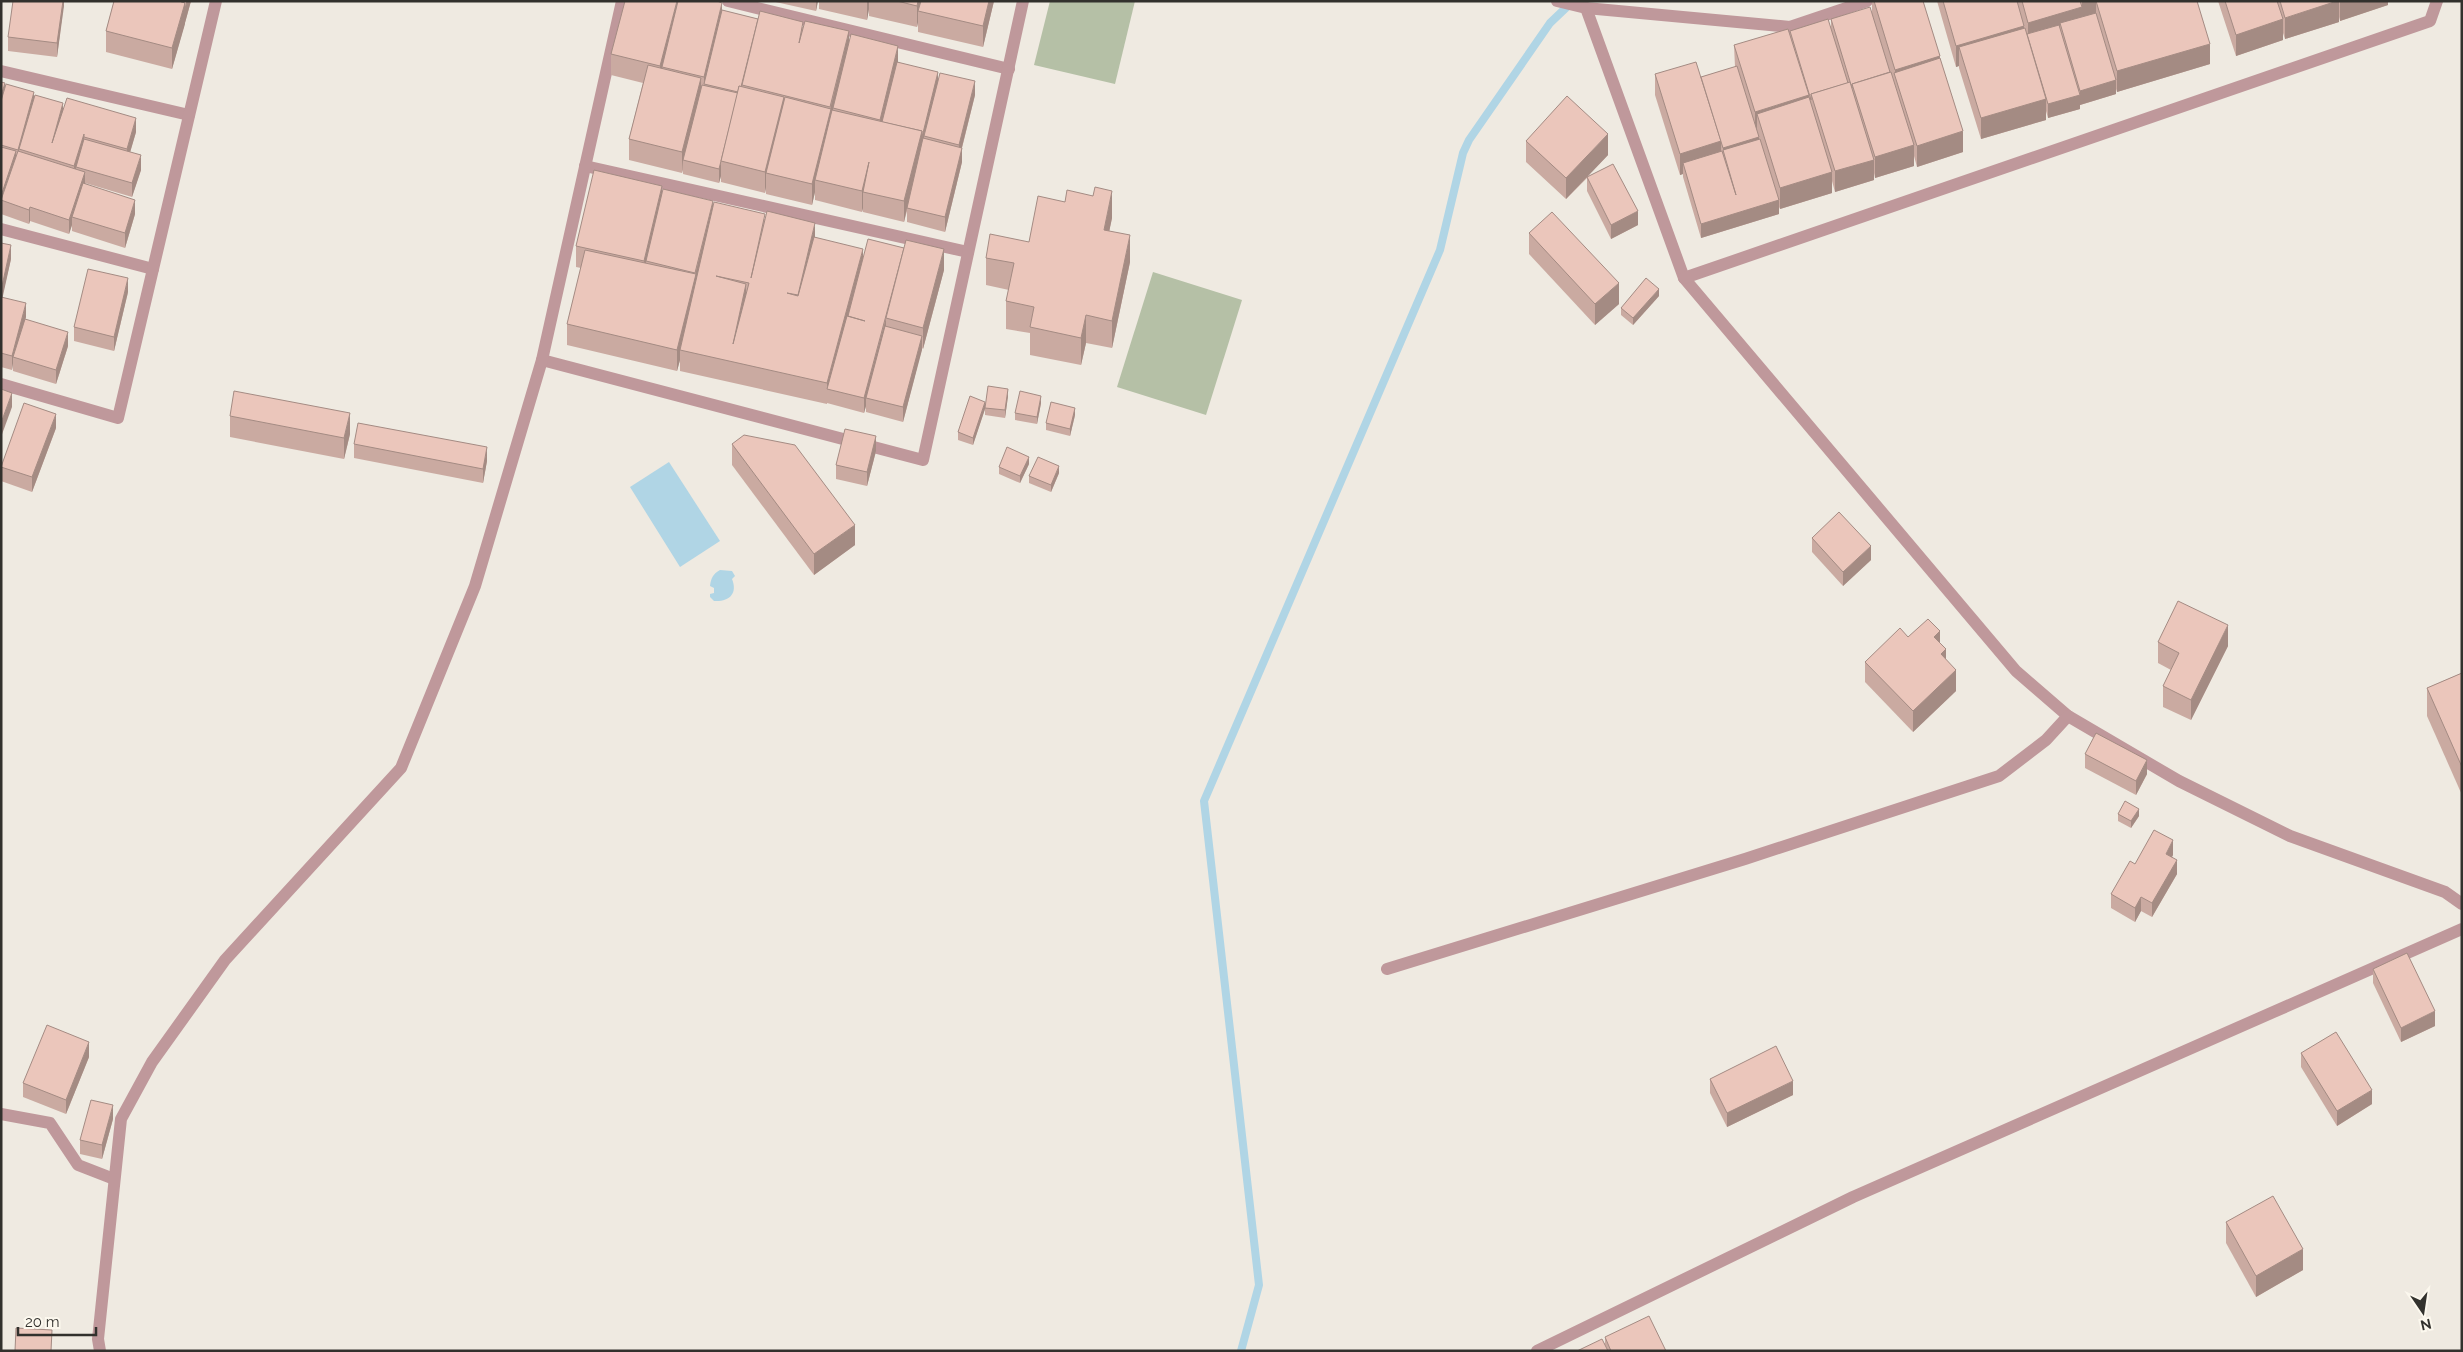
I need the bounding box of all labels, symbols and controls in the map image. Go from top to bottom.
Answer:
north arrow [2398,1287,2448,1337]
scale bar [18,1304,95,1336]
text: 20 m [25,1313,60,1331]
text: N [2419,1316,2433,1334]

